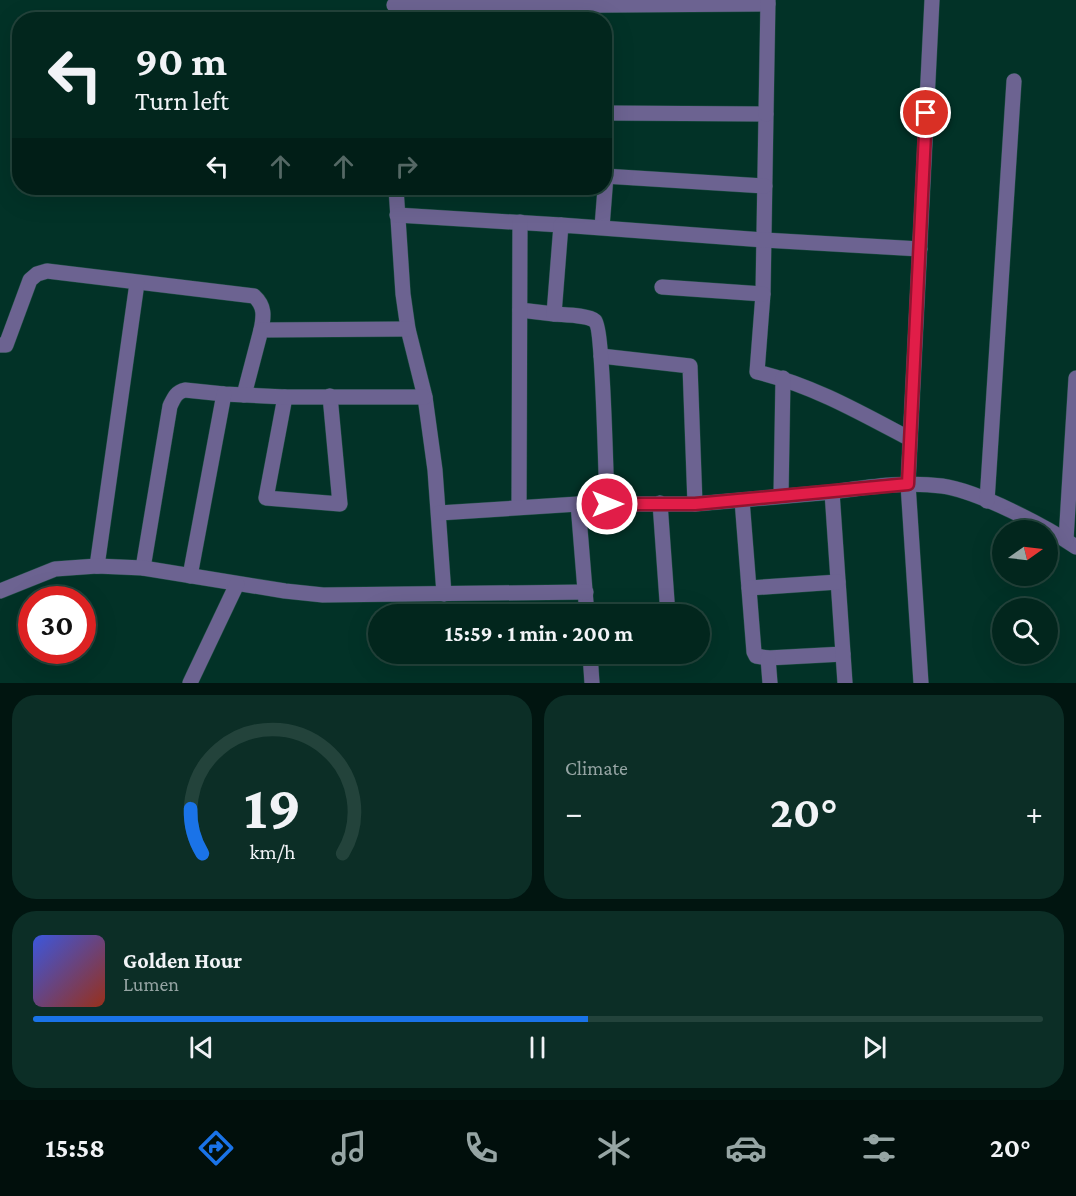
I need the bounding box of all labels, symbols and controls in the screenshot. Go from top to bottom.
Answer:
icon: left [36,36,114,114]
text: 90 m [135,37,227,84]
text: Turn left [135,86,229,116]
pin [900,87,951,138]
icon: arrive [909,96,942,129]
icon: left [201,150,234,183]
icon: ahead [264,150,297,183]
icon: ahead [327,150,360,183]
icon: right [390,150,423,183]
position arrow [575,472,639,536]
north arrow [992,520,1058,586]
map controls [992,520,1058,664]
speed limit sign: 30 [18,586,96,664]
button: search [992,598,1058,664]
text: 15:59 · 1 min · 200 m [445,621,633,646]
text: Climate [565,757,628,779]
text: 19 [243,772,301,841]
text: 20° [770,787,838,837]
text: − [565,794,582,831]
text: + [1026,794,1043,831]
text: km/h [249,840,296,864]
text: Golden Hour [123,948,242,973]
text: Lumen [123,973,179,995]
icon: previous [185,1031,218,1064]
icon: pause [521,1031,554,1064]
icon: next [858,1031,891,1064]
icon: directions [195,1127,237,1169]
icon: music [328,1127,370,1169]
icon: phone [460,1127,502,1169]
icon: climate [593,1127,635,1169]
icon: car [725,1127,767,1169]
icon: filters [858,1127,900,1169]
text: 15:58 [45,1133,105,1163]
text: 20° [990,1133,1031,1163]

